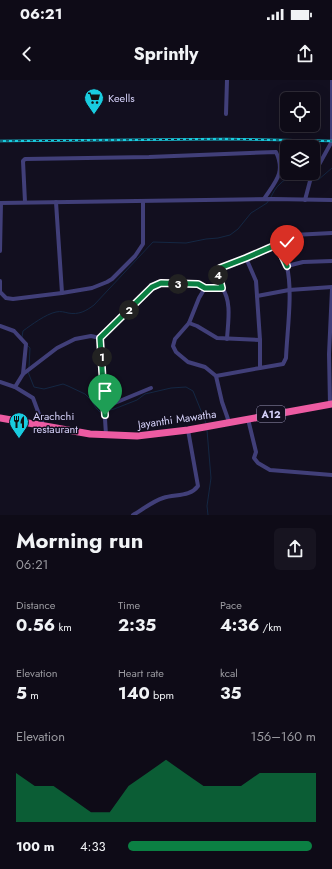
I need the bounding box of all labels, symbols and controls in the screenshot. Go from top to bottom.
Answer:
text: 06:21 [20,3,62,25]
text: Sprintly [133,41,199,67]
icon: back [16,43,38,65]
icon: share [294,43,316,65]
supermarket icon: Keells [83,87,105,115]
place label: Keells [108,90,135,106]
map controls [280,92,320,180]
button: locate [280,92,320,132]
button: layers [280,140,320,180]
pin [270,225,304,266]
icon: check [276,231,298,253]
pin: 4 [208,265,228,285]
text: 4 [214,267,222,283]
pin: 3 [168,274,188,294]
text: 3 [175,276,181,292]
pin: 2 [119,300,139,320]
text: 2 [125,302,133,318]
pin: 1 [92,347,112,367]
text: 1 [99,349,105,365]
pin [88,374,122,415]
icon: arrive [94,380,116,402]
street label: Jayanthi Mawatha [135,406,217,433]
road number: A12 [257,406,285,422]
place label: Arachchi restaurant [33,408,78,437]
restaurant icon: Arachchi restaurant [8,411,30,439]
text: Morning run [16,524,143,556]
button: share [274,528,316,570]
text: 06:21 [16,555,48,574]
text: Distance [16,597,55,613]
text: Time [118,597,140,613]
text: Pace [220,597,242,613]
text: 0.56 [16,613,55,637]
text: 2:35 [118,613,156,637]
text: 4:36 [220,613,259,637]
text: km [55,619,72,635]
text: /km [259,619,282,635]
text: Elevation [16,665,58,681]
text: Heart rate [118,665,164,681]
text: kcal [220,665,238,681]
text: 5 [16,681,27,705]
text: 140 [118,681,150,705]
text: 35 [220,681,242,705]
text: m [27,687,39,703]
text: bpm [150,687,174,703]
text: Elevation [16,727,65,746]
text: 156–160 m [251,727,316,746]
text: 100 m [16,837,54,856]
text: 4:33 [80,837,106,856]

